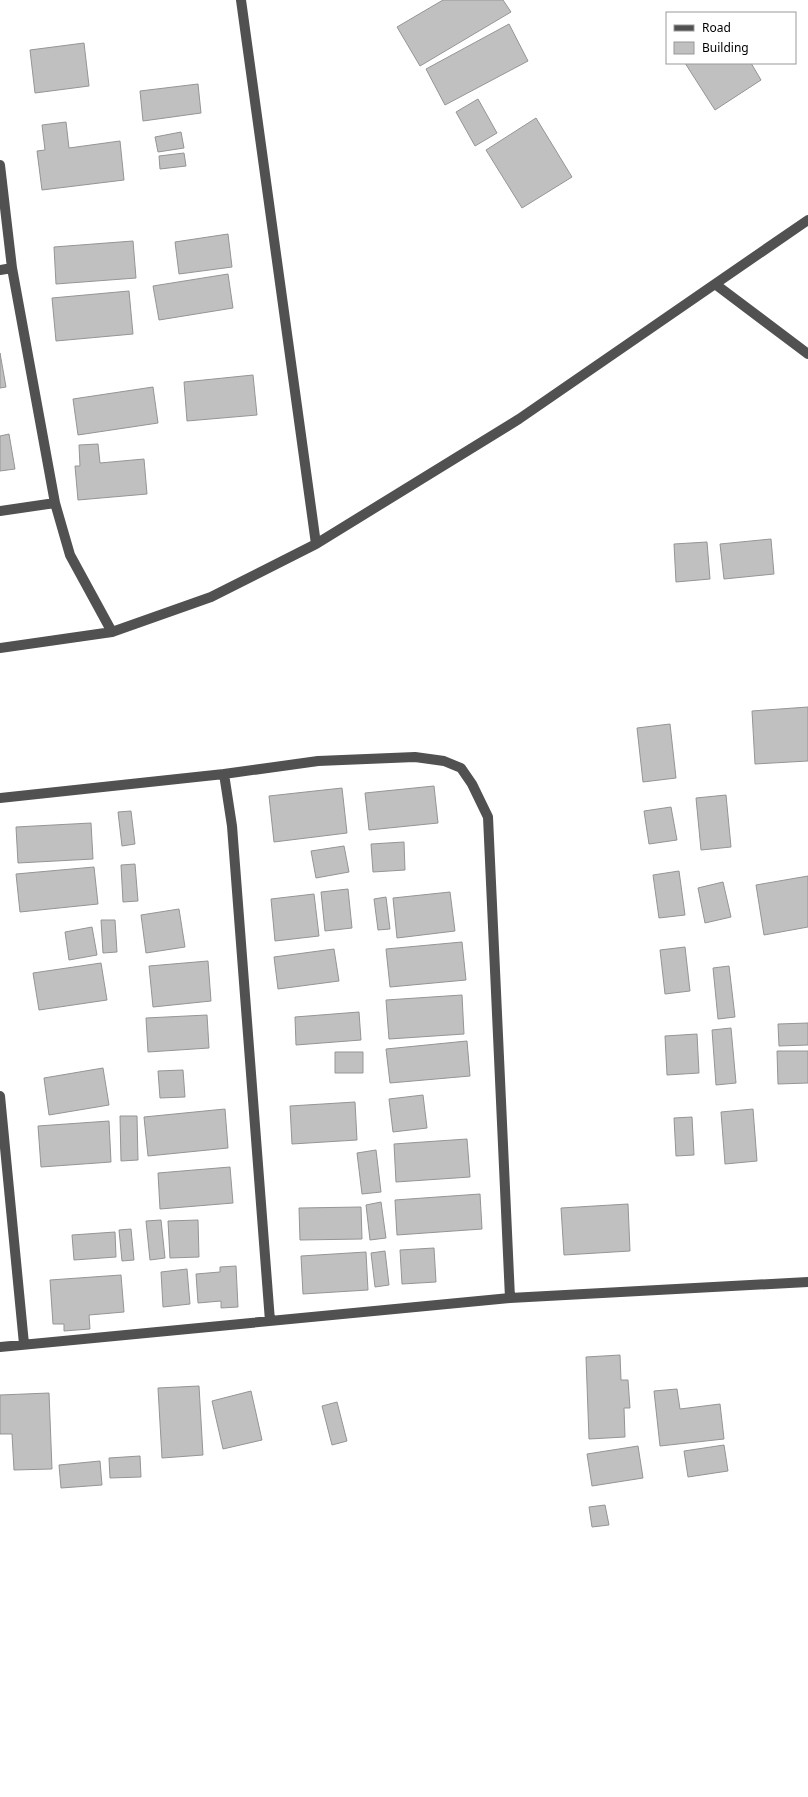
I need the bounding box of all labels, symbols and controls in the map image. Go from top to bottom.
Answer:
legend [666,12,796,64]
text: Road [702,19,731,36]
text: Building [702,39,749,56]

